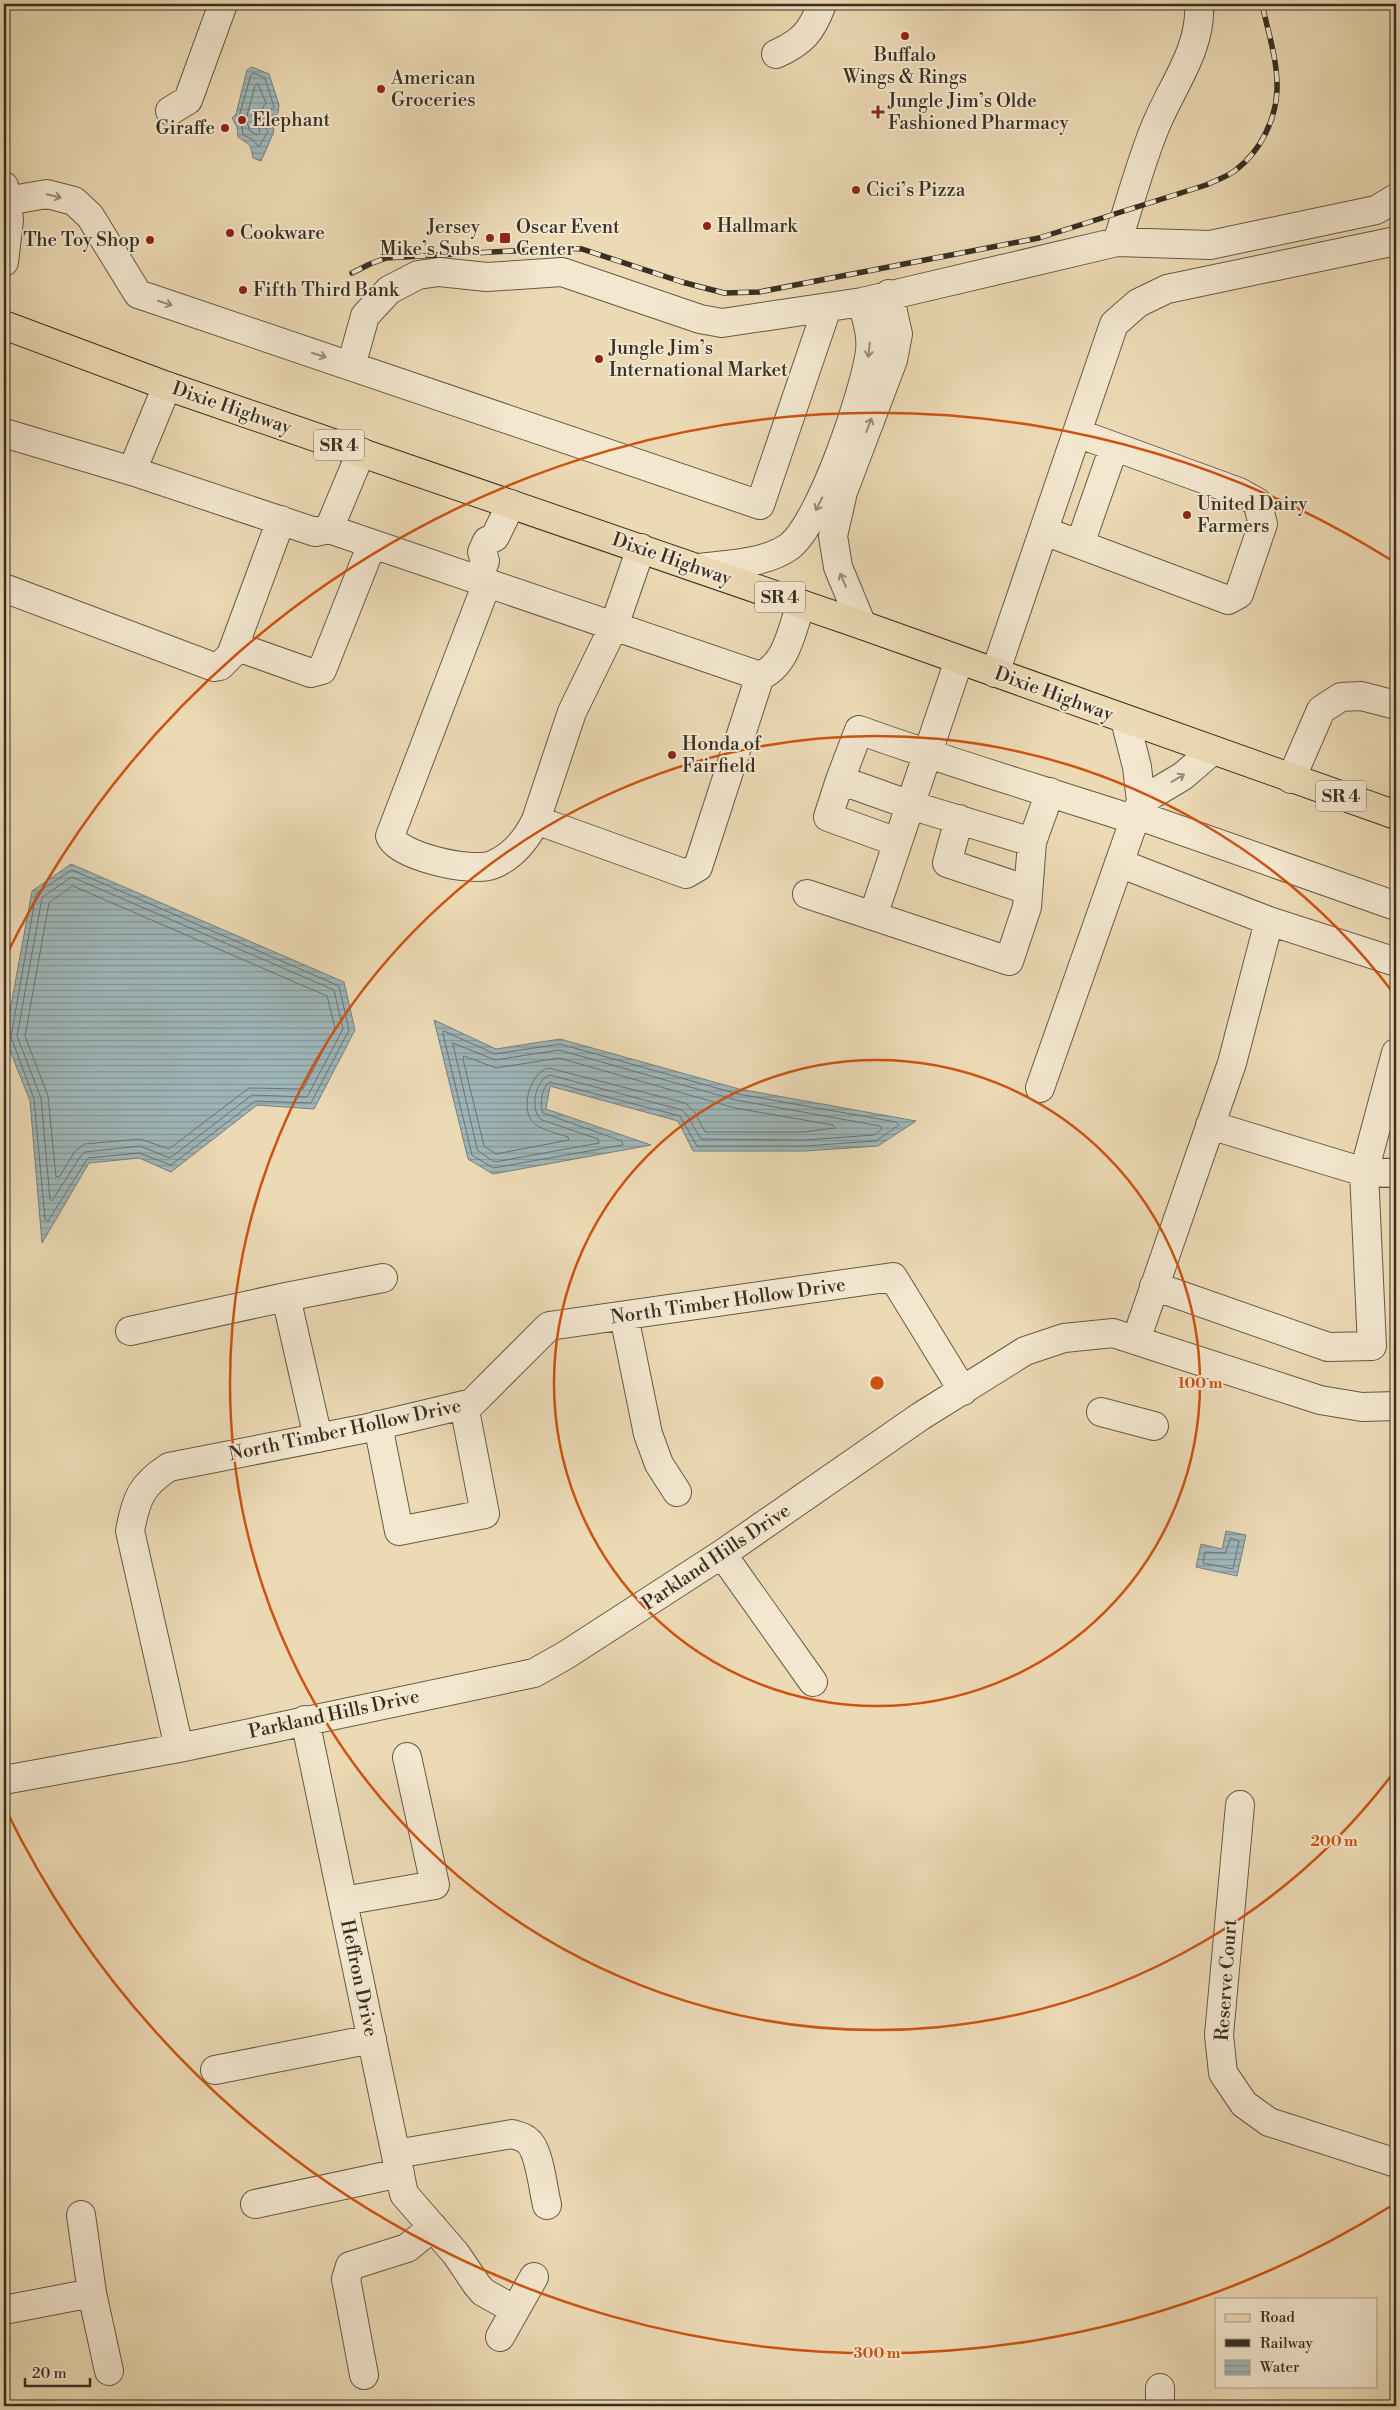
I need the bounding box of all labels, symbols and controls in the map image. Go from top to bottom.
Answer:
marker: Buffalo Wings & Rings [899,30,911,42]
place label: Buffalo Wings & Rings [842,43,967,89]
place label: American Groceries [390,66,476,112]
marker: American Groceries [375,83,387,95]
place label: Jungle Jim’s Olde Fashioned Pharmacy [887,89,1069,135]
marker: Jungle Jim’s Olde Fashioned Pharmacy [872,106,884,118]
place label: Elephant [252,108,331,132]
marker: Elephant [236,114,248,126]
place label: Giraffe [155,116,215,140]
marker: Giraffe [219,122,231,134]
place label: Cici’s Pizza [866,178,966,202]
marker: Cici’s Pizza [850,184,862,196]
one-way arrow [46,192,62,201]
place label: Hallmark [717,214,798,238]
place label: Jersey Mike’s Subs [380,215,481,261]
place label: Oscar Event Center [516,215,620,261]
marker: Hallmark [701,220,713,232]
place label: Cookware [240,221,325,245]
marker: Cookware [224,227,236,239]
place label: The Toy Shop [23,228,140,252]
marker: Oscar Event Center [498,231,512,245]
marker: Jersey Mike’s Subs [484,232,496,244]
marker: The Toy Shop [144,234,156,246]
place label: Fifth Third Bank [253,278,400,302]
marker: Fifth Third Bank [237,284,249,296]
one-way arrow [156,299,172,309]
place label: Jungle Jim’s International Market [608,336,788,382]
one-way arrow [864,341,874,357]
one-way arrow [310,351,326,360]
marker: Jungle Jim’s International Market [593,353,605,365]
street label: Dixie Highway [169,376,296,440]
one-way arrow [865,418,874,433]
road number: SR 4 [314,430,364,460]
place label: United Dairy Farmers [1197,492,1308,538]
one-way arrow [814,496,824,511]
marker: United Dairy Farmers [1181,509,1193,521]
street label: Dixie Highway [609,527,736,591]
one-way arrow [838,573,848,588]
road number: SR 4 [755,582,805,612]
street label: Dixie Highway [991,661,1118,727]
place label: Honda of Fairfield [682,732,762,778]
marker: Honda of Fairfield [666,749,678,761]
one-way arrow [1171,773,1185,783]
road number: SR 4 [1316,780,1366,811]
street label: North Timber Hollow Drive [609,1273,847,1329]
centre of rings [868,1374,886,1392]
text: 100 m [1178,1374,1223,1393]
street label: North Timber Hollow Drive [227,1394,463,1466]
street label: Parkland Hills Drive [637,1498,795,1616]
street label: Parkland Hills Drive [246,1684,422,1744]
text: 200 m [1310,1832,1358,1851]
street label: Heffron Drive [335,1917,383,2039]
street label: Reserve Court [1210,1918,1242,2042]
legend [1215,2298,1378,2388]
text: Road [1260,2308,1295,2327]
text: Railway [1260,2334,1314,2353]
text: 300 m [854,2344,901,2363]
scale bar [25,2355,90,2387]
text: Water [1259,2358,1300,2377]
text: 20 m [32,2364,67,2383]

